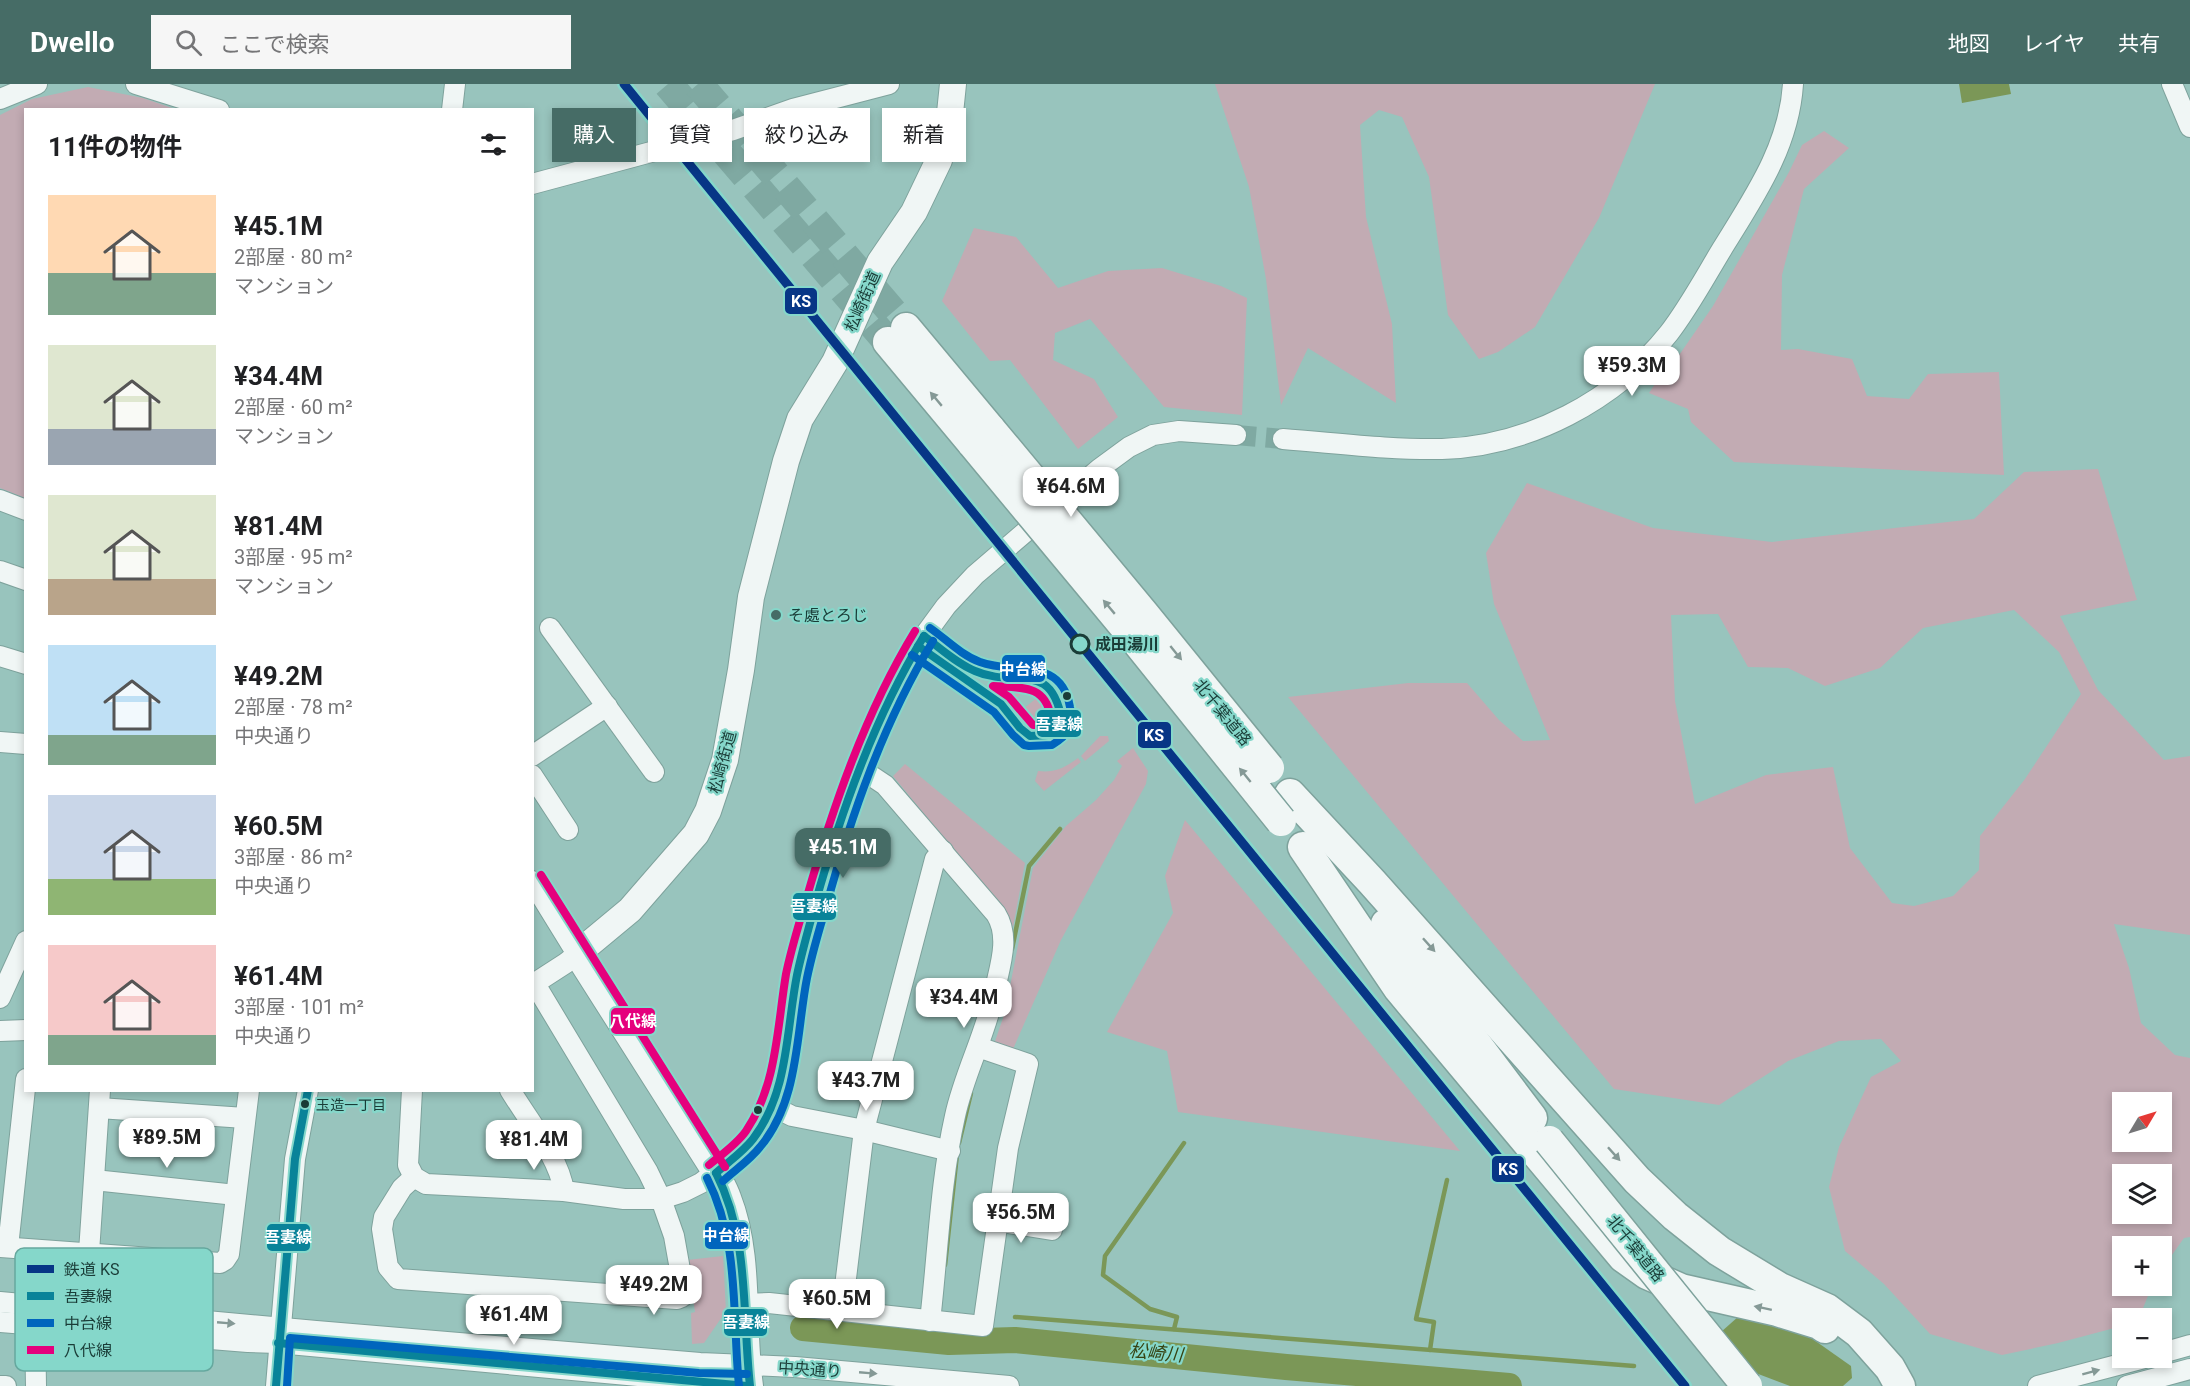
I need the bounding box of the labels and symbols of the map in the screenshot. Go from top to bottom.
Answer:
street label: 松崎街道 [841,268,884,334]
line badge: KS [784,287,818,315]
text: KS [791,292,811,311]
pin: ¥59.3M [1583,346,1681,397]
one-way arrow [930,392,943,407]
pin: ¥64.6M [1022,467,1120,518]
one-way arrow [1102,599,1115,615]
place label: そ處とろじ [788,606,868,625]
marker: そ處とろじ [769,608,783,622]
marker: 成田湯川 [1070,634,1090,654]
place label: 成田湯川 [1095,635,1159,654]
one-way arrow [1169,645,1182,661]
line badge: 中台線 [1001,654,1046,683]
text: 中台線 [999,660,1047,679]
street label: 北千葉道路 [1190,675,1255,749]
unlabelled marker [1061,690,1073,702]
line badge: 吾妻線 [1036,709,1082,738]
text: 吾妻線 [1035,715,1083,734]
line badge: KS [1137,721,1172,749]
text: KS [1144,726,1164,745]
street label: 松崎街道 [705,729,740,796]
one-way arrow [1238,767,1251,783]
pin: ¥45.1M [794,828,892,879]
line badge: 吾妻線 [792,892,837,921]
text: 吾妻線 [790,897,838,916]
one-way arrow [1422,937,1435,952]
pin: ¥34.4M [915,978,1013,1029]
line badge: 八代線 [610,1007,656,1035]
text: 八代線 [609,1012,657,1031]
pin: ¥43.7M [817,1061,915,1112]
north arrow [2112,1092,2172,1152]
place label: 玉造一丁目 [316,1097,386,1113]
marker: 玉造一丁目 [299,1098,311,1110]
unlabelled marker [752,1104,764,1116]
pin: ¥89.5M [118,1118,216,1169]
pin: ¥81.4M [485,1120,583,1171]
one-way arrow [1607,1147,1621,1162]
line badge: KS [1491,1155,1525,1183]
text: KS [1498,1160,1518,1179]
pin: ¥56.5M [972,1193,1070,1244]
street label: 北千葉道路 [1603,1211,1668,1285]
line badge: 中台線 [704,1221,749,1250]
line badge: 吾妻線 [266,1223,311,1252]
text: 中台線 [702,1226,750,1245]
text: 吾妻線 [264,1228,312,1247]
legend [15,1248,213,1371]
text: 鉄道 KS [64,1260,120,1279]
pin: ¥49.2M [605,1265,703,1316]
pin: ¥60.5M [788,1279,886,1330]
text: 吾妻線 [64,1287,112,1306]
pin: ¥61.4M [465,1295,563,1346]
one-way arrow [1754,1302,1772,1312]
line badge: 吾妻線 [723,1308,768,1337]
text: 吾妻線 [722,1313,770,1332]
text: 中台線 [64,1314,112,1333]
one-way arrow [216,1318,235,1328]
water label: 松崎川 [1128,1340,1186,1365]
text: 八代線 [64,1341,112,1360]
street label: 中央通り [777,1358,843,1381]
one-way arrow [2082,1366,2100,1376]
one-way arrow [859,1368,878,1378]

